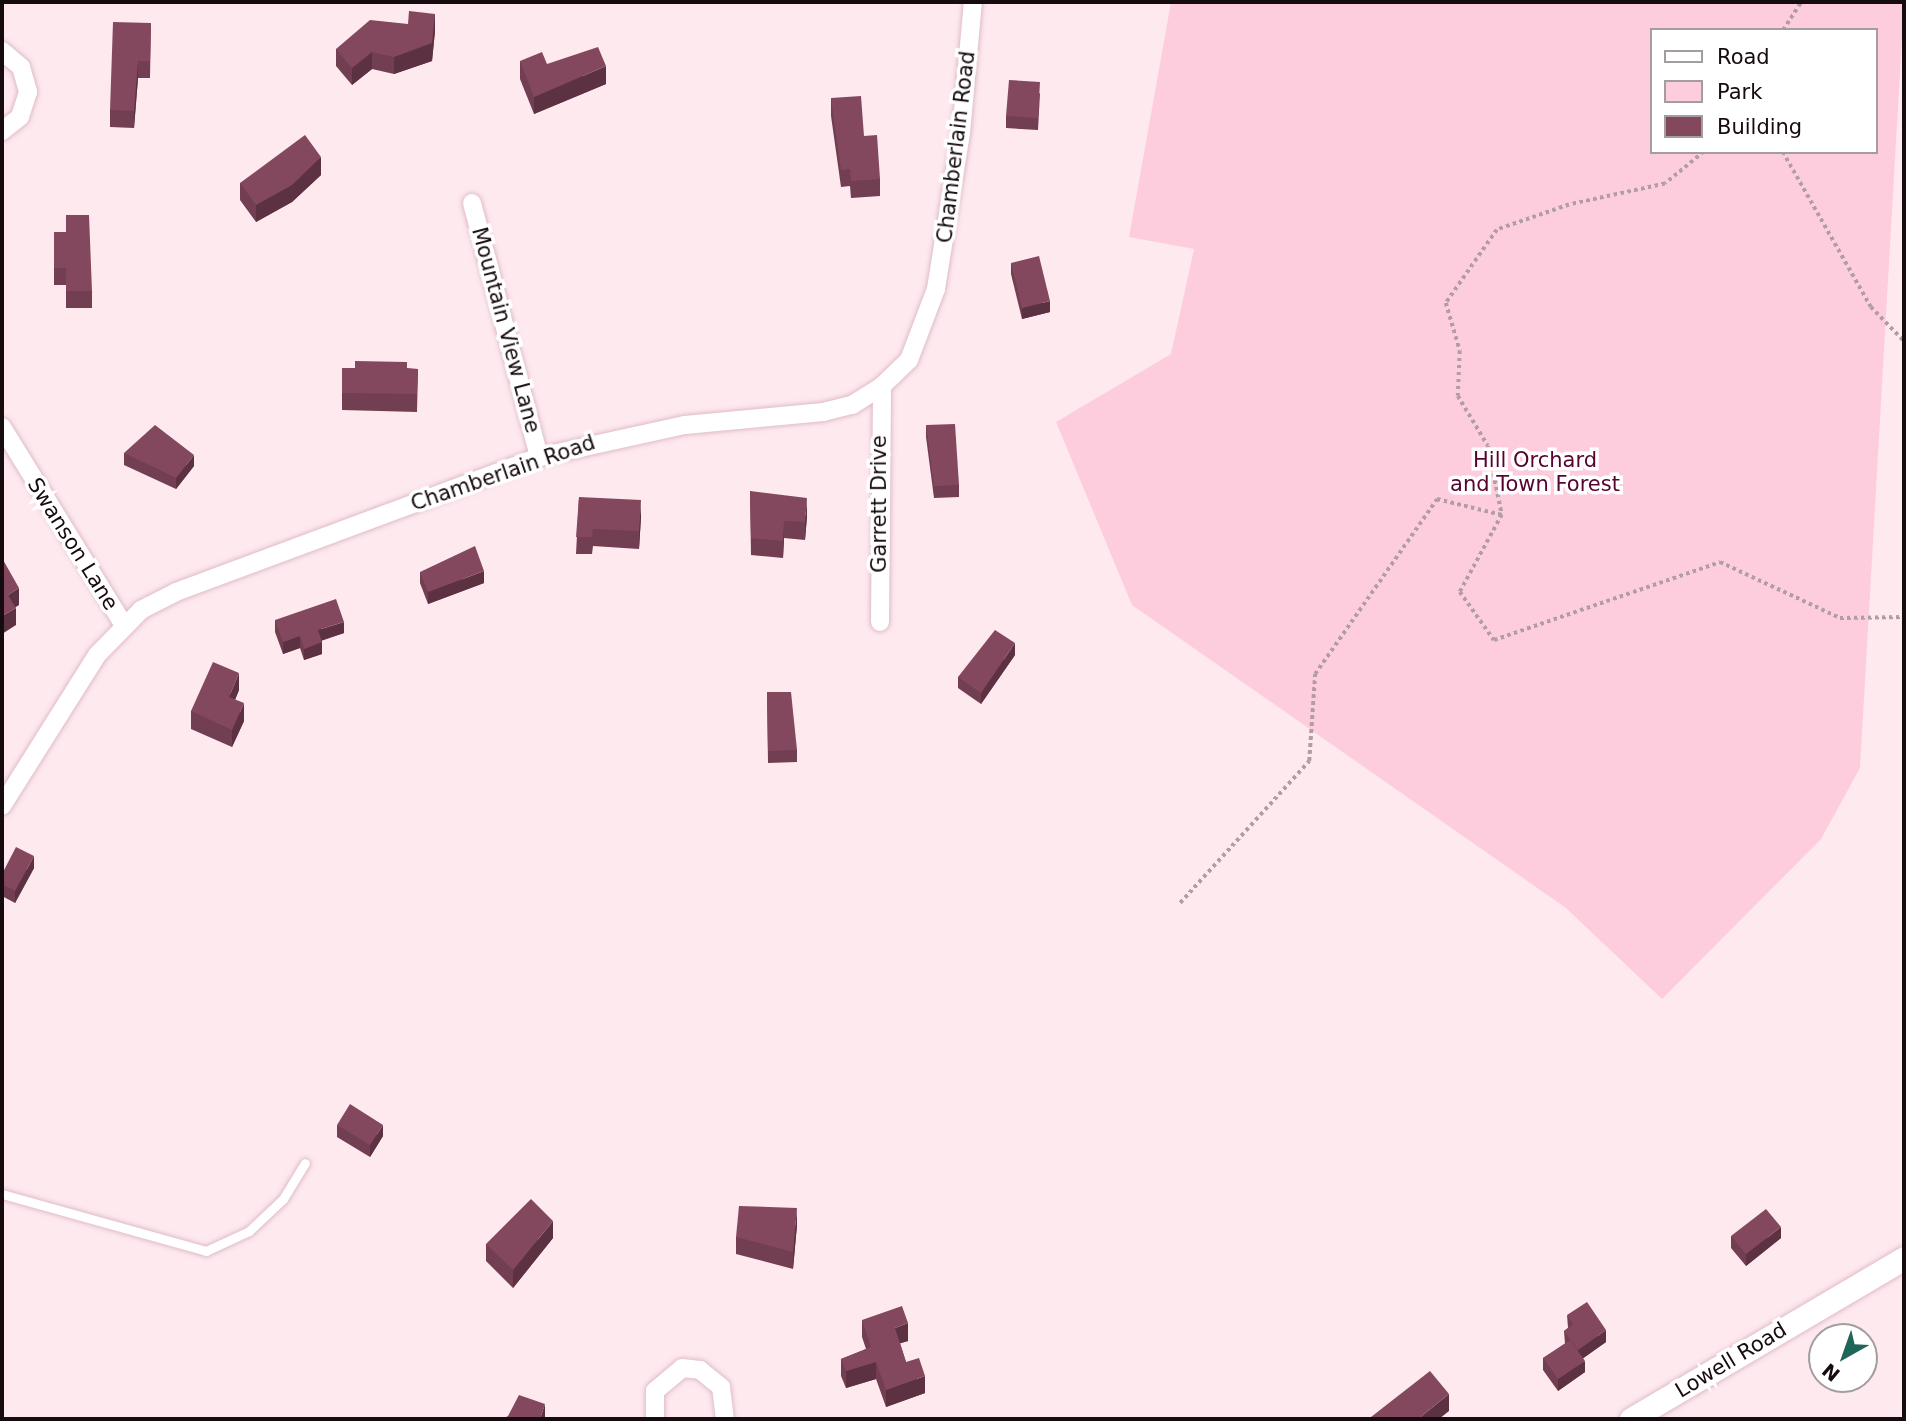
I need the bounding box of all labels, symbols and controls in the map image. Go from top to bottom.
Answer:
legend [1650,28,1878,154]
text: Road [1717,45,1770,69]
street label: Chamberlain Road [932,49,980,245]
text: Park [1717,80,1762,104]
text: Building [1717,115,1802,139]
street label: Mountain View Lane [466,224,546,436]
street label: Chamberlain Road [407,430,599,516]
street label: Garrett Drive [866,435,892,573]
park label: Hill Orchard and Town Forest [1450,447,1620,497]
street label: Swanson Lane [22,473,124,615]
street label: Lowell Road [1671,1317,1791,1403]
north arrow [1808,1323,1878,1393]
text: N [1818,1359,1844,1386]

